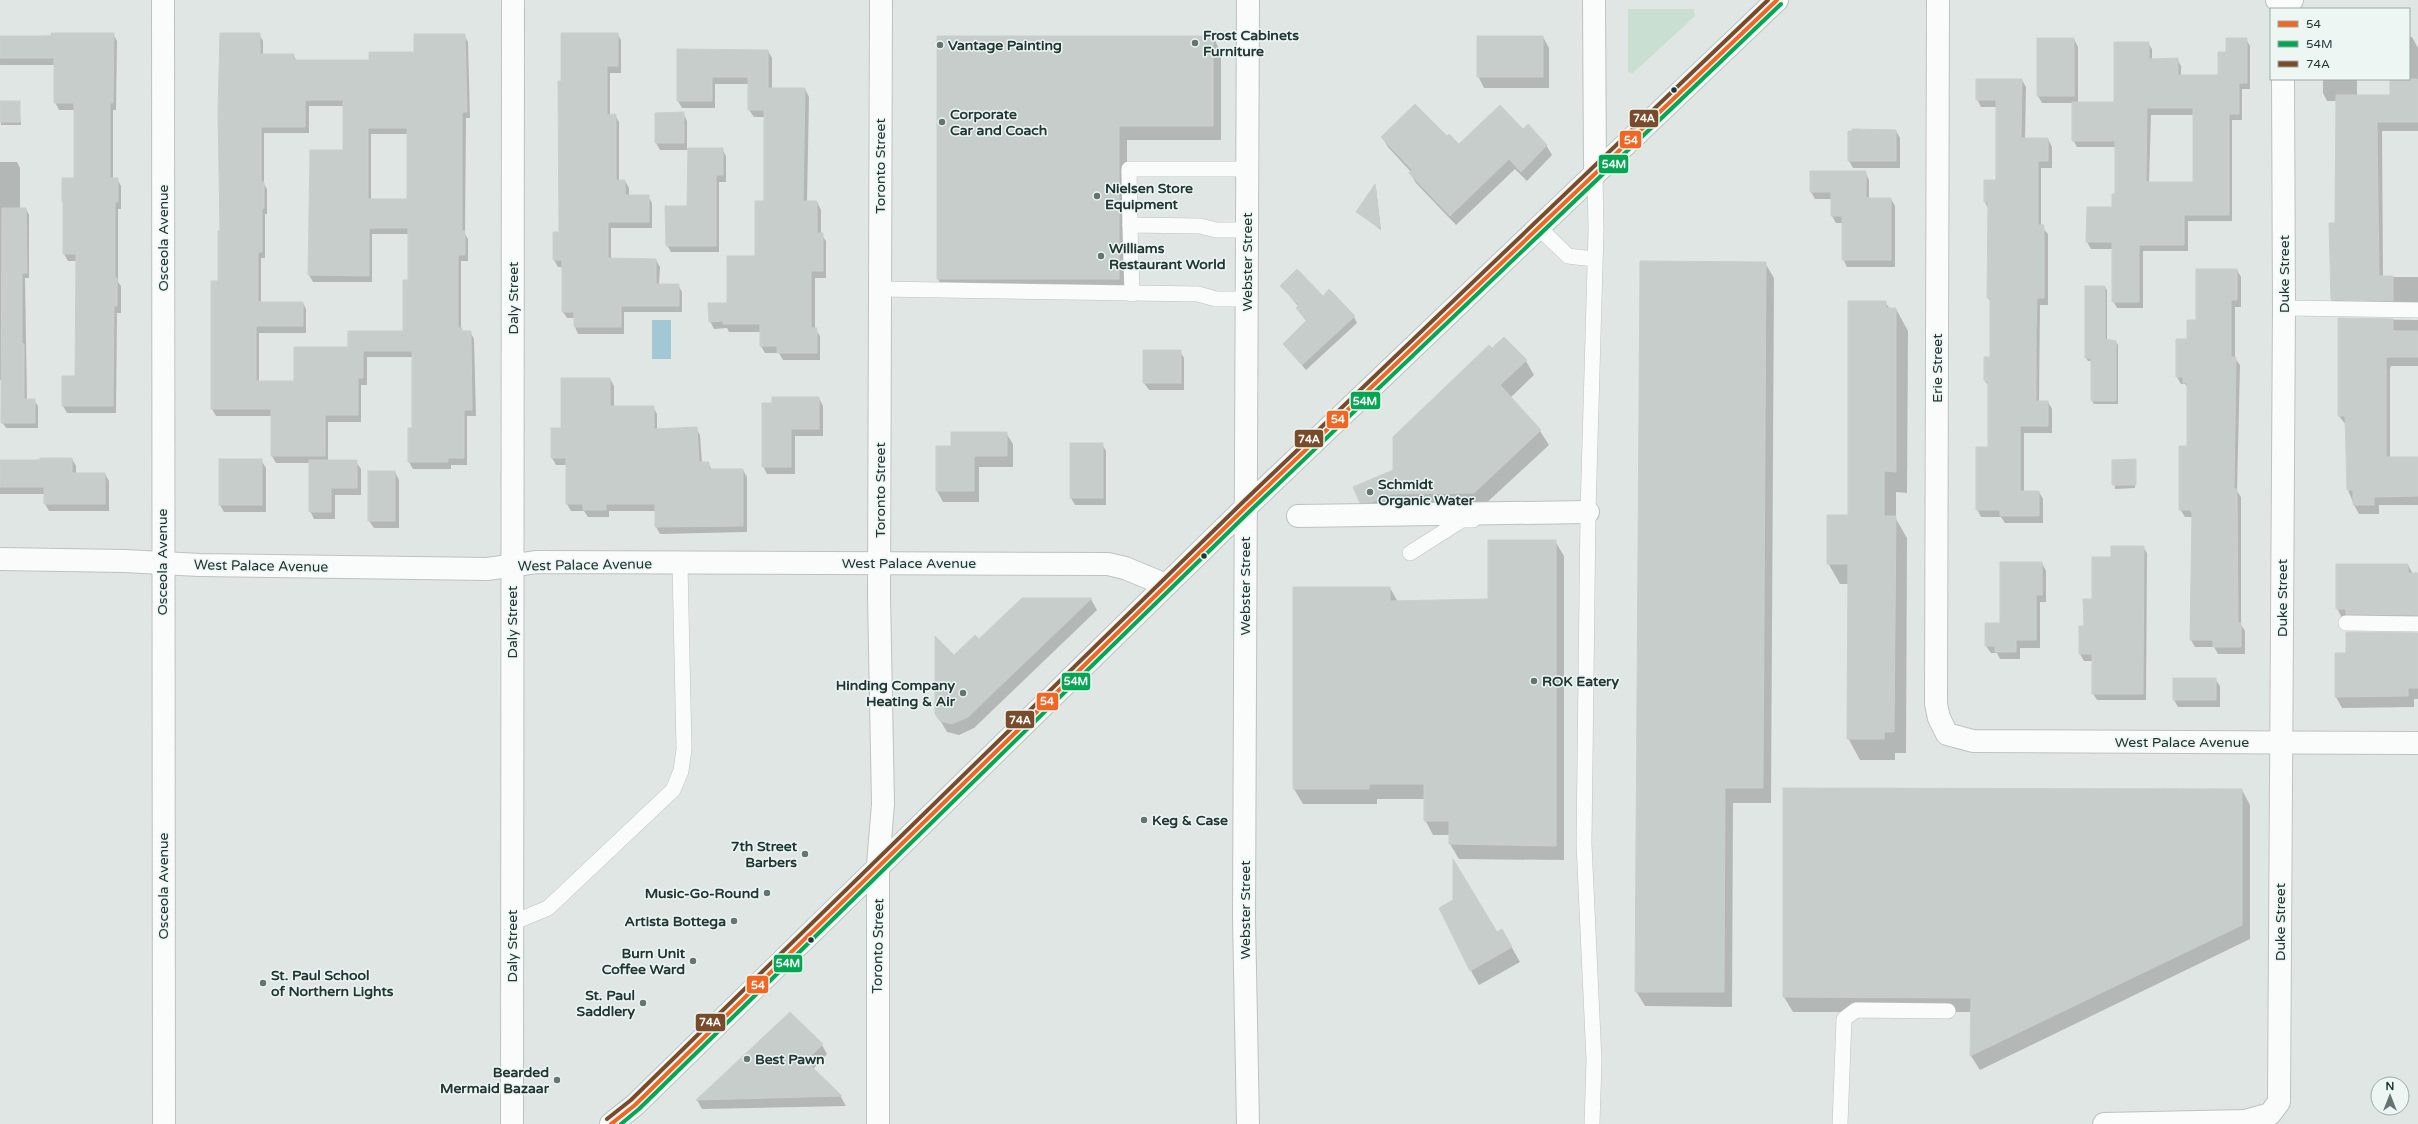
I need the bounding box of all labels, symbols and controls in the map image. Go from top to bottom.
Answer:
legend [2270,8,2410,80]
text: 54 [2306,17,2322,31]
place label: Frost Cabinets Furniture [1203,27,1299,60]
place label: Vantage Painting [948,37,1062,54]
text: 54M [2306,37,2333,51]
marker: Frost Cabinets Furniture [1190,38,1200,48]
marker: Vantage Painting [935,40,945,50]
text: 74A [2306,57,2330,71]
unlabelled marker [1669,85,1679,95]
place label: Corporate Car and Coach [950,106,1047,139]
line badge: 74A [1629,109,1659,128]
text: 74A [1633,112,1655,125]
marker: Corporate Car and Coach [937,117,947,127]
street label: Toronto Street [872,118,889,214]
line badge: 54 [1619,130,1642,149]
text: 54 [1624,134,1638,147]
line badge: 54M [1598,154,1629,174]
text: 54M [1602,158,1626,171]
place label: Nielsen Store Equipment [1105,180,1193,213]
street label: Osceola Avenue [155,184,172,291]
marker: Nielsen Store Equipment [1092,191,1102,201]
street label: Webster Street [1239,212,1256,312]
street label: Duke Street [2276,234,2293,313]
place label: Williams Restaurant World [1109,240,1226,273]
marker: Williams Restaurant World [1096,251,1106,261]
street label: Daly Street [505,261,522,334]
street label: Erie Street [1929,333,1946,403]
line badge: 54M [1350,391,1381,410]
text: 54M [1353,395,1377,408]
line badge: 54 [1326,410,1349,429]
text: 54 [1331,413,1345,426]
line badge: 74A [1294,429,1324,448]
text: 74A [1298,433,1320,446]
street label: Toronto Street [872,442,889,538]
place label: Schmidt Organic Water [1378,476,1475,509]
marker: Schmidt Organic Water [1365,487,1375,497]
street label: Osceola Avenue [154,508,171,615]
street label: Webster Street [1237,536,1254,636]
unlabelled marker [1199,551,1209,561]
street label: West Palace Avenue [518,555,652,575]
street label: West Palace Avenue [842,555,976,572]
street label: West Palace Avenue [194,556,328,576]
street label: Duke Street [2274,558,2291,637]
street label: Daly Street [504,585,521,658]
line badge: 54M [1061,672,1091,691]
place label: ROK Eatery [1542,673,1619,690]
text: 54M [1064,675,1088,688]
marker: ROK Eatery [1529,676,1539,686]
place label: Hinding Company Heating & Air [836,677,956,710]
marker: Hinding Company Heating & Air [958,688,968,698]
line badge: 54 [1036,692,1059,711]
text: 54 [1040,695,1054,708]
line badge: 74A [1005,710,1035,729]
text: 74A [1009,714,1031,727]
street label: West Palace Avenue [2115,734,2249,751]
place label: Keg & Case [1152,812,1228,829]
marker: Keg & Case [1139,815,1149,825]
street label: Osceola Avenue [155,832,172,939]
place label: 7th Street Barbers [731,838,798,871]
marker: 7th Street Barbers [800,849,810,859]
street label: Webster Street [1237,860,1254,960]
street label: Duke Street [2272,882,2289,961]
place label: Music-Go-Round [645,885,759,902]
marker: Music-Go-Round [762,888,772,898]
street label: Toronto Street [869,897,887,994]
street label: Daly Street [504,909,521,982]
place label: Artista Bottega [625,913,726,930]
marker: Artista Bottega [729,916,739,926]
unlabelled marker [806,935,816,945]
place label: Burn Unit Coffee Ward [602,945,686,978]
line badge: 54M [773,954,803,973]
marker: Burn Unit Coffee Ward [688,956,698,966]
text: 54M [776,957,800,970]
place label: St. Paul School of Northern Lights [271,967,394,1000]
line badge: 54 [746,975,769,994]
marker: St. Paul School of Northern Lights [258,978,268,988]
text: 54 [751,979,765,992]
place label: St. Paul Saddlery [577,987,635,1020]
marker: St. Paul Saddlery [638,998,648,1008]
line badge: 74A [695,1013,726,1032]
text: 74A [699,1016,721,1029]
place label: Best Pawn [755,1051,825,1068]
marker: Best Pawn [742,1054,752,1064]
place label: Bearded Mermaid Bazaar [440,1064,550,1097]
marker: Bearded Mermaid Bazaar [552,1075,562,1085]
north arrow [2370,1076,2410,1116]
text: N [2386,1080,2394,1093]

